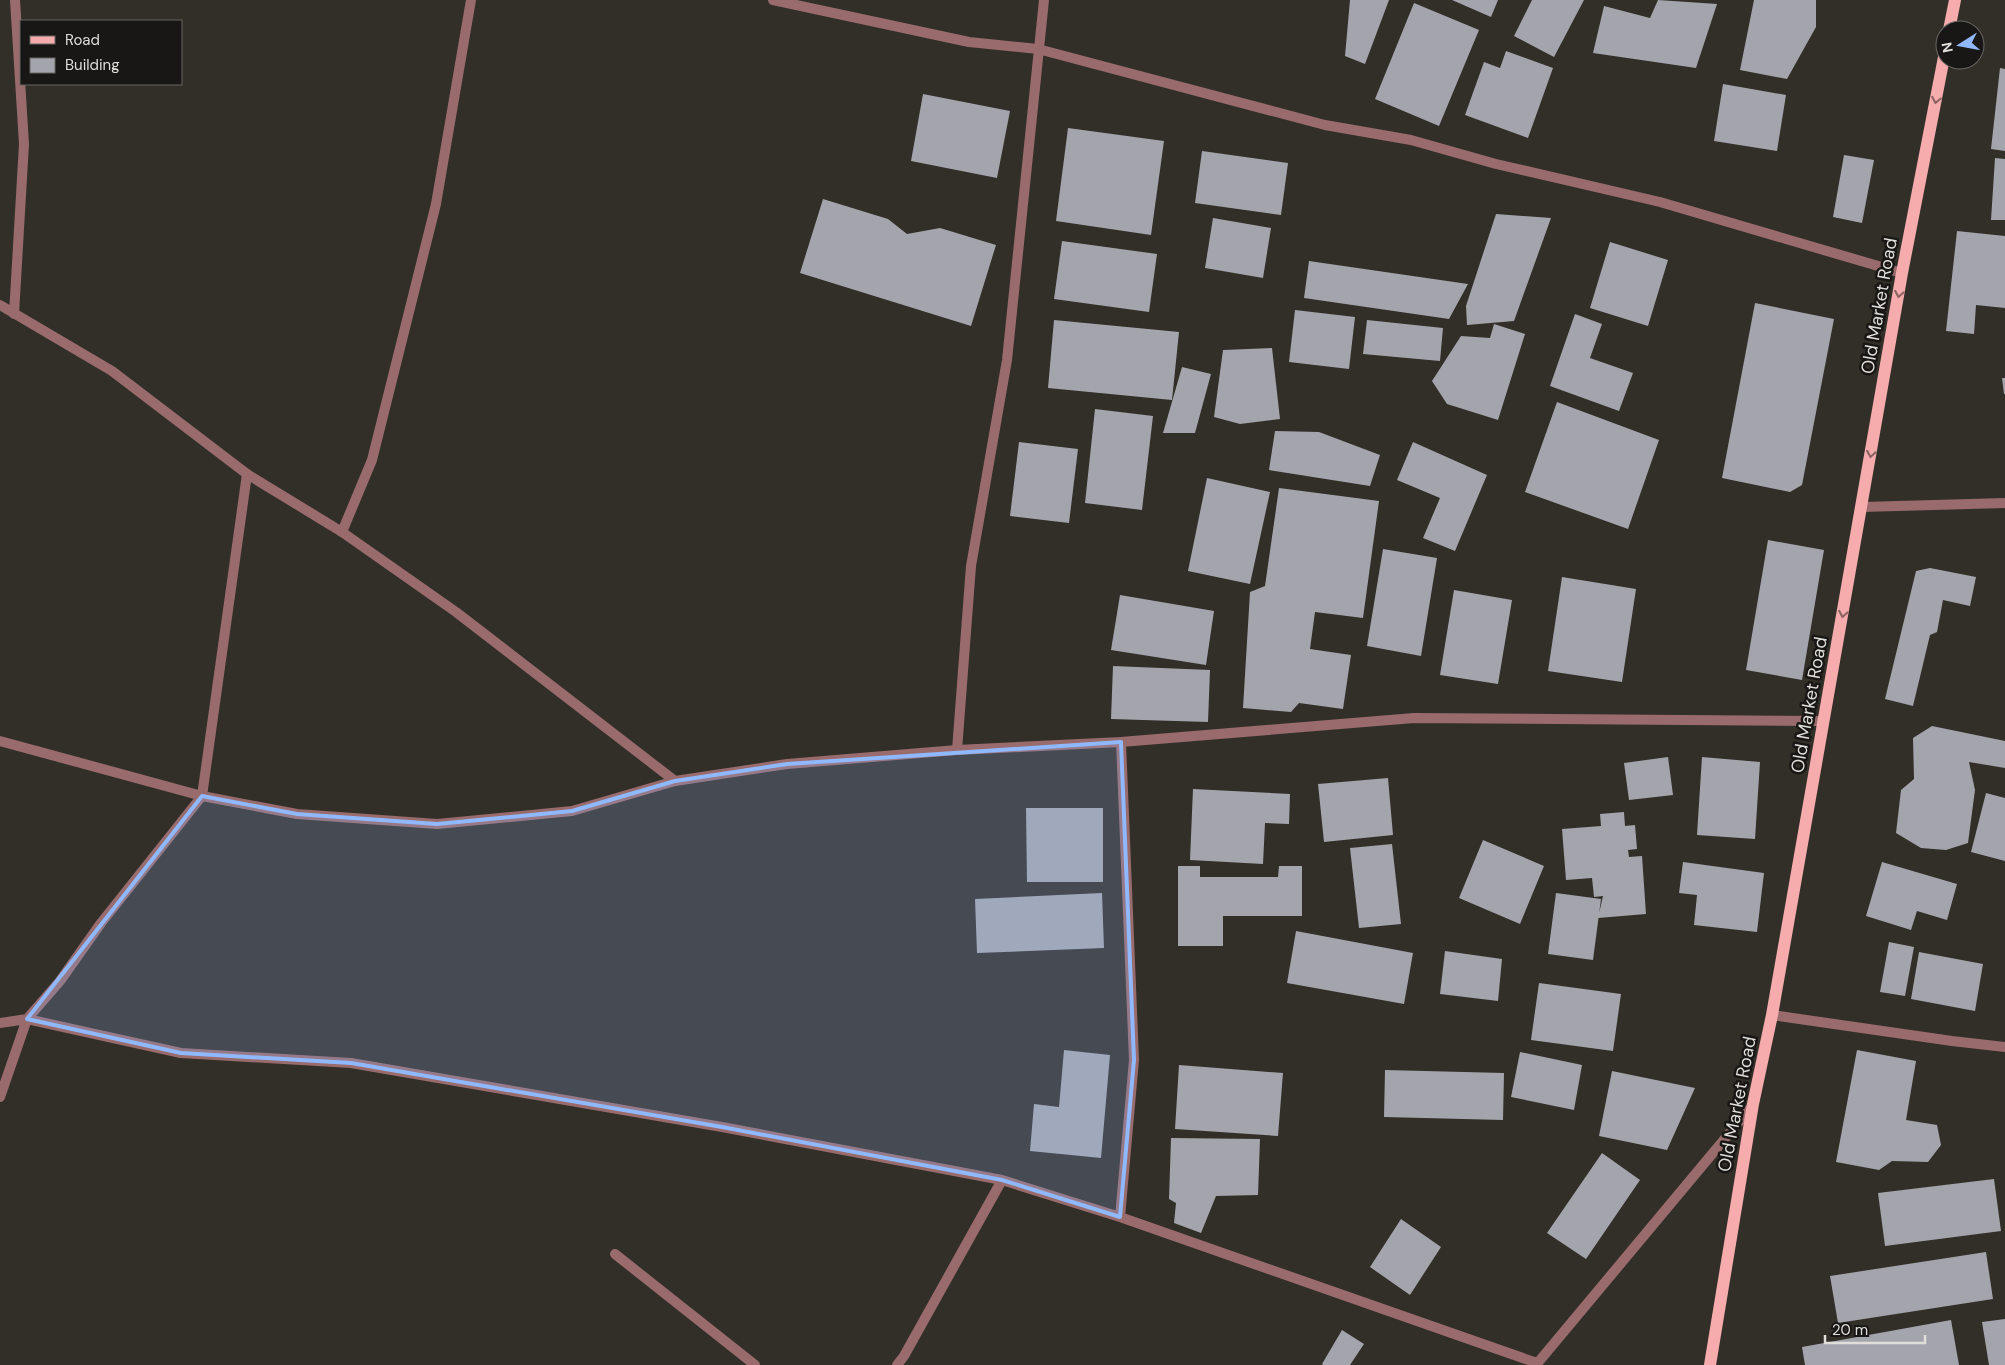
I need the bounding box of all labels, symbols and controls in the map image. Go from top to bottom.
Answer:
legend [20,20,182,85]
north arrow [1935,20,1985,70]
text: Road [65,30,100,50]
text: N [1937,41,1957,54]
text: Building [65,55,120,75]
one-way arrow [1931,96,1941,104]
street label: Old Market Road [1855,236,1903,376]
one-way arrow [1894,290,1904,298]
one-way arrow [1867,450,1877,458]
one-way arrow [1838,610,1848,618]
street label: Old Market Road [1785,635,1833,775]
street label: Old Market Road [1712,1034,1762,1174]
scale bar [1825,1312,1925,1344]
text: 20 m [1832,1320,1868,1340]

